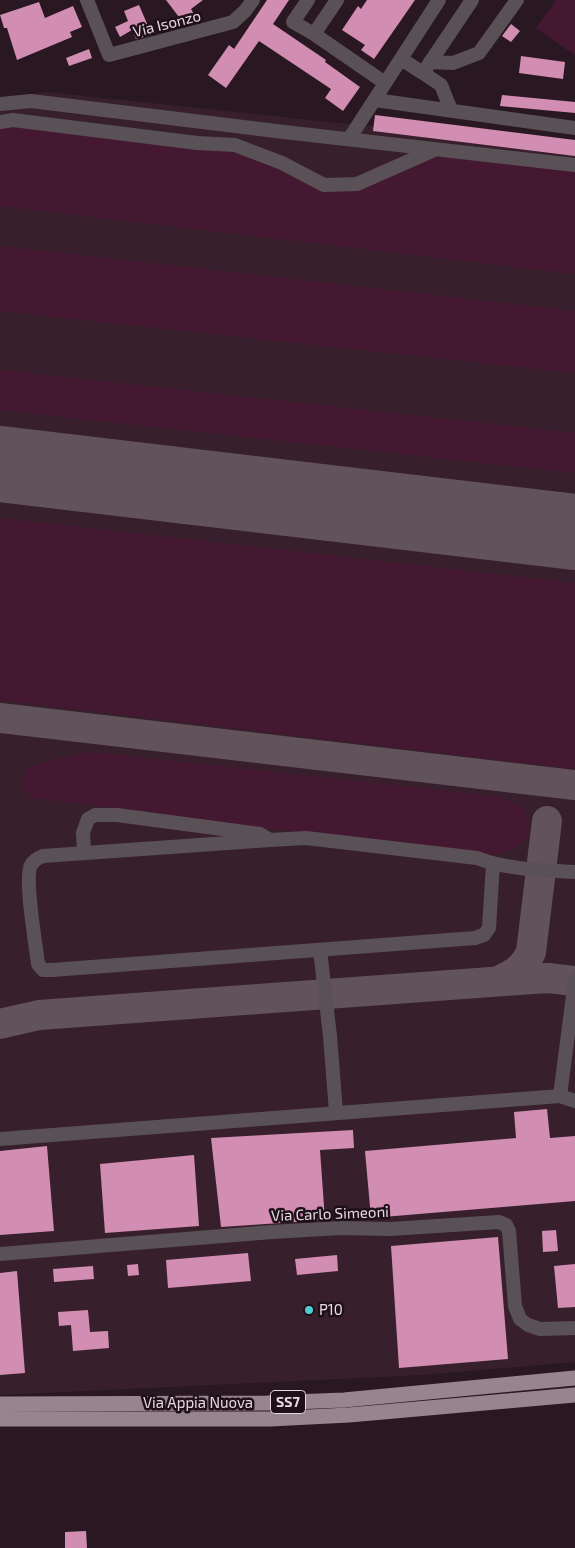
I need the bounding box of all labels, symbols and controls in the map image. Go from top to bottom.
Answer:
street label: Via Isonzo [131,7,203,41]
street label: Via Carlo Simeoni [271,1203,389,1225]
place label: P10 [319,1301,343,1319]
marker: P10 [303,1304,315,1316]
road number: SS7 [270,1390,306,1414]
street label: Via Appia Nuova [143,1394,253,1412]

